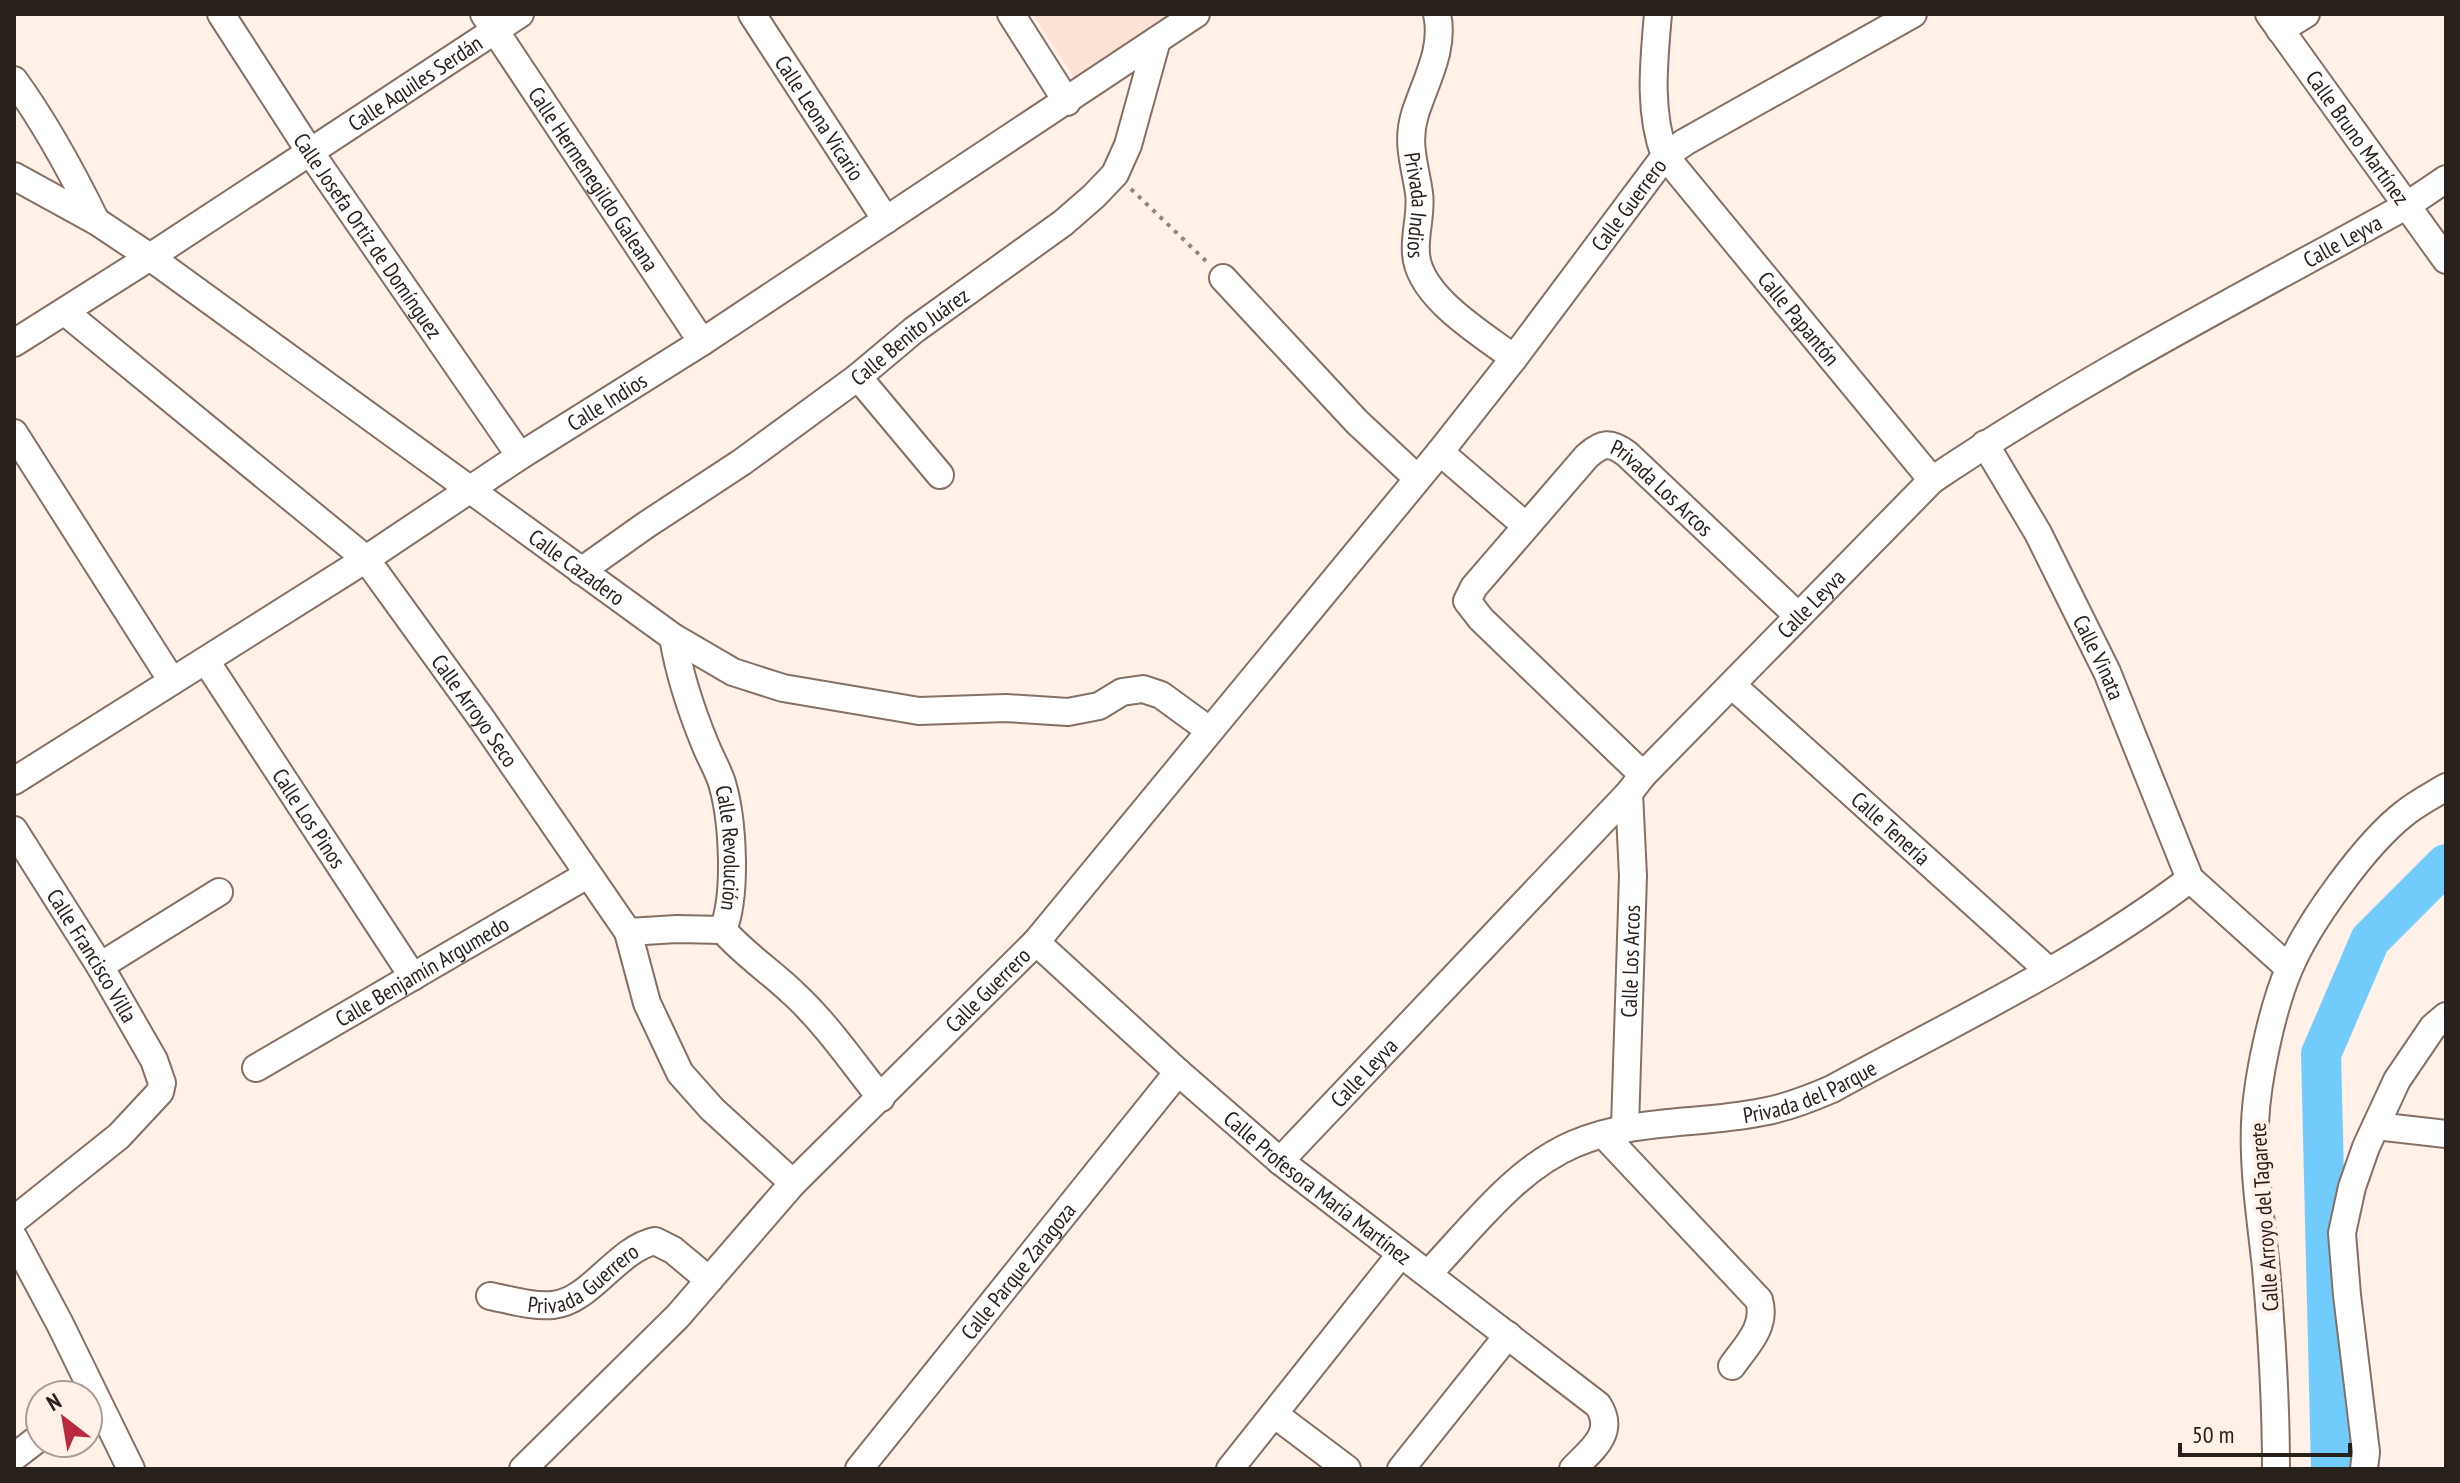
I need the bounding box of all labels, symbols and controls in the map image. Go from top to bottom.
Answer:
street label: Calle Aquiles Serdán [343,29,488,137]
street label: Calle Leona Vicario [769,50,871,186]
street label: Calle Bruno Martínez [2300,65,2416,210]
street label: Calle Hermenegildo Galeana [522,81,665,277]
street label: Calle Josefa Ortiz de Domínguez [287,128,449,344]
street label: Privada Indios [1398,150,1434,259]
street label: Calle Guerrero [1585,153,1672,257]
street label: Calle Leyva [2298,208,2387,274]
street label: Calle Papantón [1752,266,1846,371]
street label: Calle Benito Juárez [845,281,974,392]
street label: Calle Indios [562,366,652,437]
street label: Privada Los Arcos [1606,433,1719,542]
street label: Calle Cazadero [523,523,630,611]
street label: Calle Leyva [1771,563,1851,644]
street label: Calle Vinata [2067,610,2131,704]
street label: Calle Arroyo Seco [425,649,524,772]
street label: Calle Los Pinos [266,763,352,874]
street label: Calle Revolución [709,782,746,913]
street label: Calle Tenería [1845,785,1936,871]
street label: Calle Francisco Villa [41,884,143,1027]
street label: Calle Los Arcos [1614,904,1646,1018]
street label: Calle Benjamín Argumedo [330,910,514,1033]
street label: Calle Guerrero [939,942,1036,1038]
street label: Calle Leyva [1324,1032,1404,1113]
street label: Privada del Parque [1741,1054,1881,1129]
street label: Calle Profesora María Martínez [1218,1104,1417,1271]
street label: Calle Arroyo del Tagarete [2243,1122,2285,1312]
street label: Calle Parque Zaragoza [955,1197,1082,1345]
street label: Privada Guerrero [526,1237,644,1319]
north arrow [24,1379,104,1459]
text: N [41,1387,66,1417]
scale bar [2180,1407,2350,1457]
text: 50 m [2192,1419,2234,1450]

